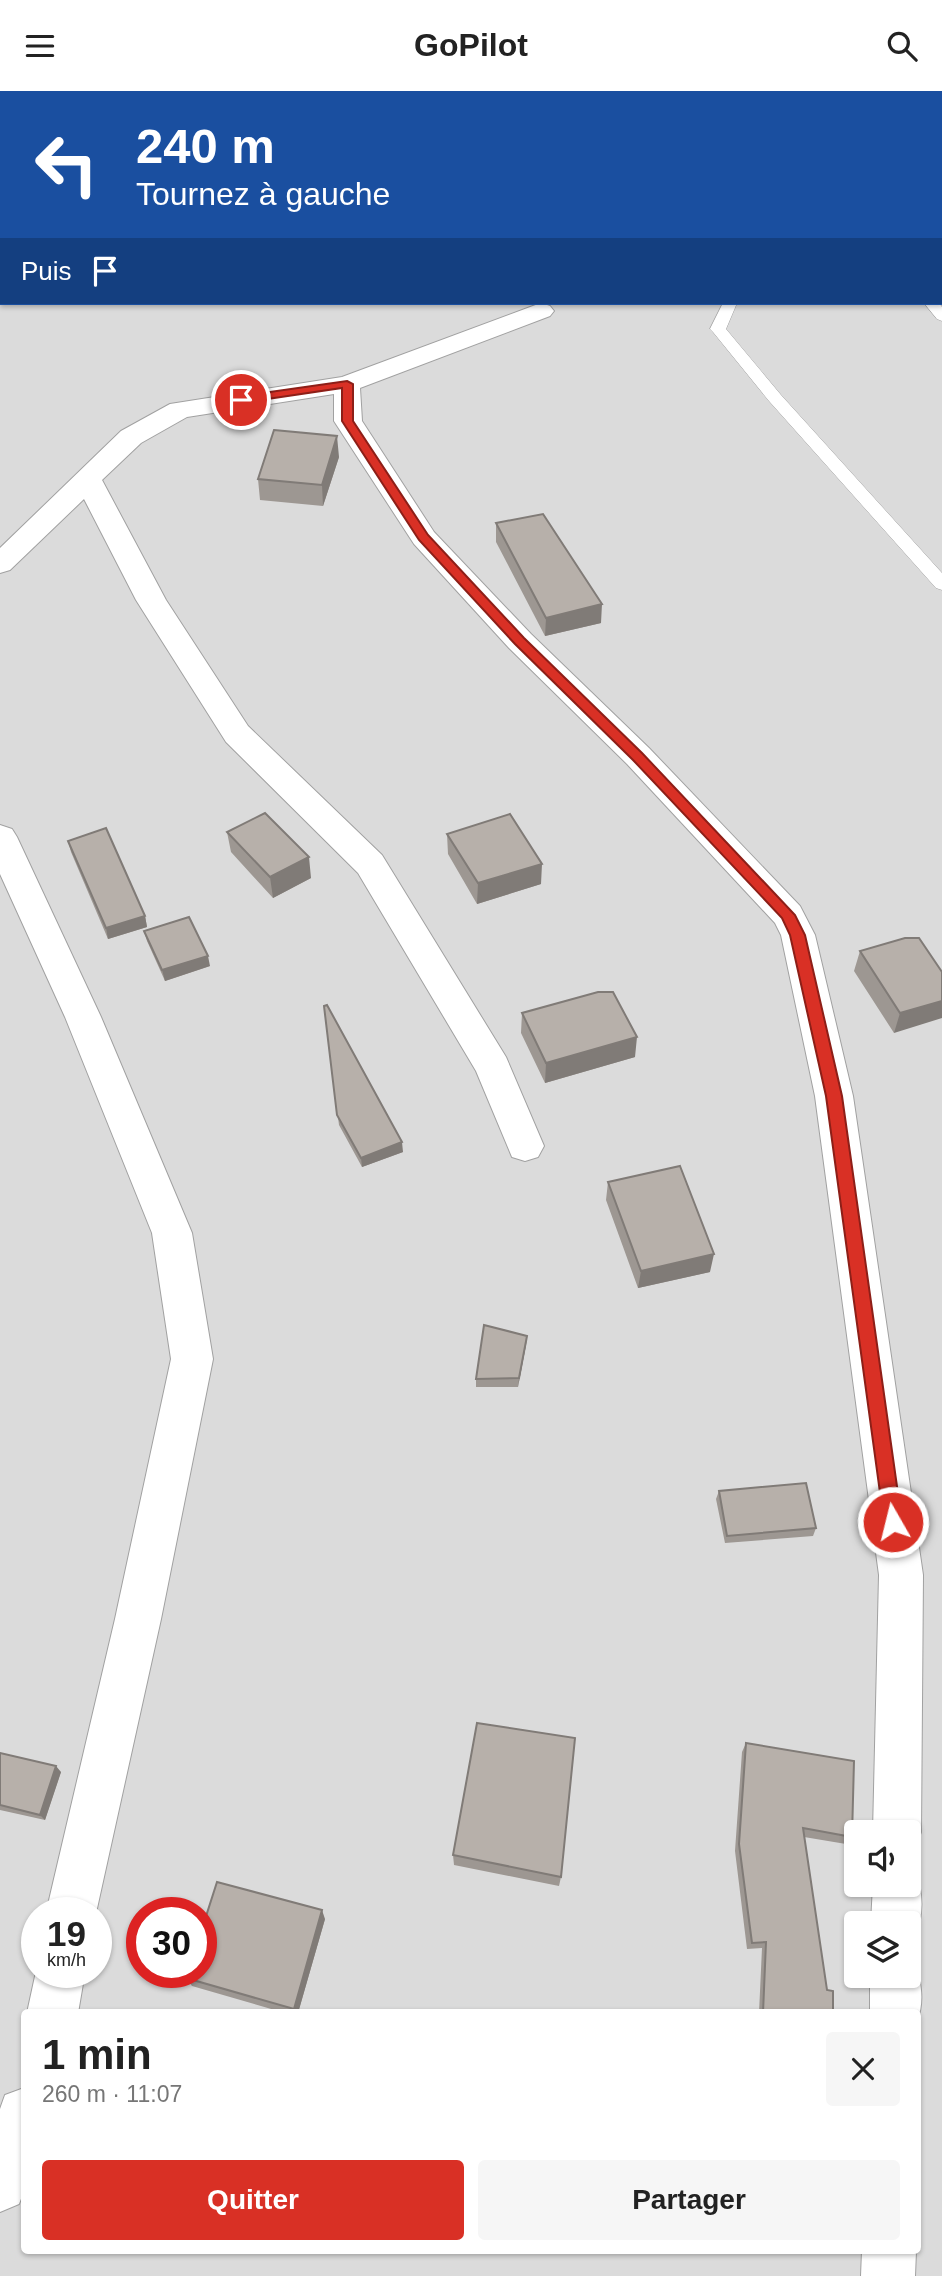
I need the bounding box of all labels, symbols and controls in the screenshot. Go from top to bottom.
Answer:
icon: menu [21,27,59,65]
text: GoPilot [414,27,528,63]
icon: search [883,27,921,65]
icon: left [21,119,112,210]
text: 240 m [136,119,275,173]
text: Tournez à gauche [136,176,390,212]
icon: arrive [86,252,124,290]
text: Puis [21,256,72,286]
pin [211,370,271,430]
icon: arrive [222,381,260,419]
position arrow [856,1485,930,1559]
map controls [844,1820,921,1988]
button: sound [844,1820,921,1897]
speed limit sign: 30 [126,1897,217,1988]
button: layers [844,1911,921,1988]
text: 19 [47,1914,86,1953]
text: km/h [47,1950,86,1970]
text: 1 min [42,2031,152,2078]
button: close [826,2032,900,2106]
text: 260 m · 11:07 [42,2081,182,2107]
button: Quitter [42,2160,464,2240]
button: Partager [478,2160,900,2240]

